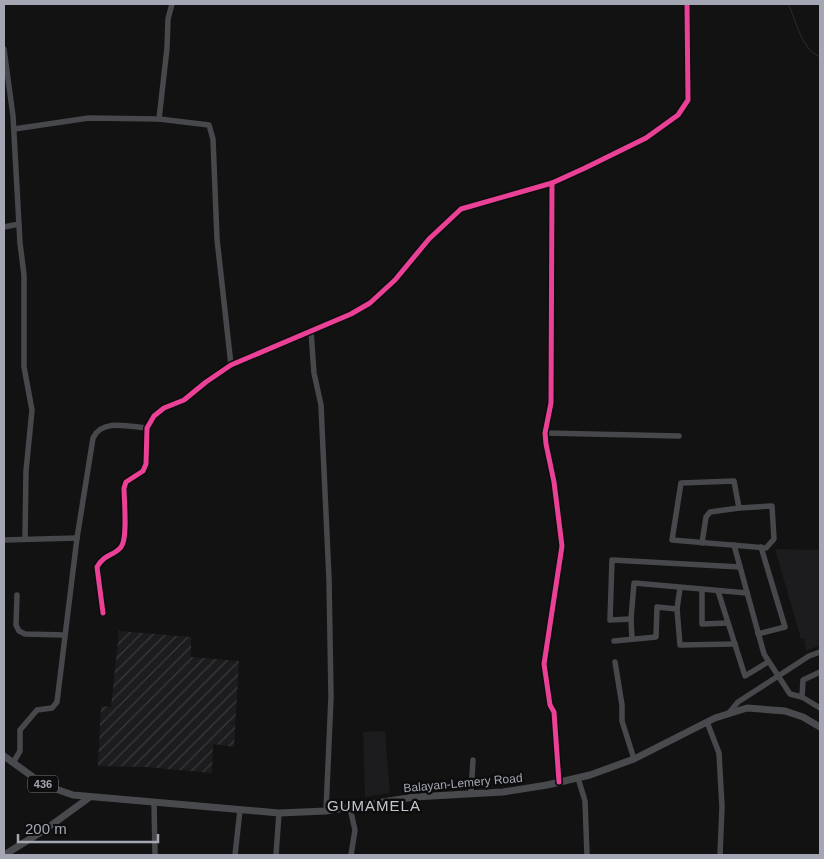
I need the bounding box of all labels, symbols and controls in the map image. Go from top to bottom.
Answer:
street label: Balayan-Lemery Road [403,771,523,795]
road number: 436 [28,776,58,792]
district label: GUMAMELA [327,797,421,814]
scale bar [18,812,158,844]
text: 200 m [25,820,67,837]

